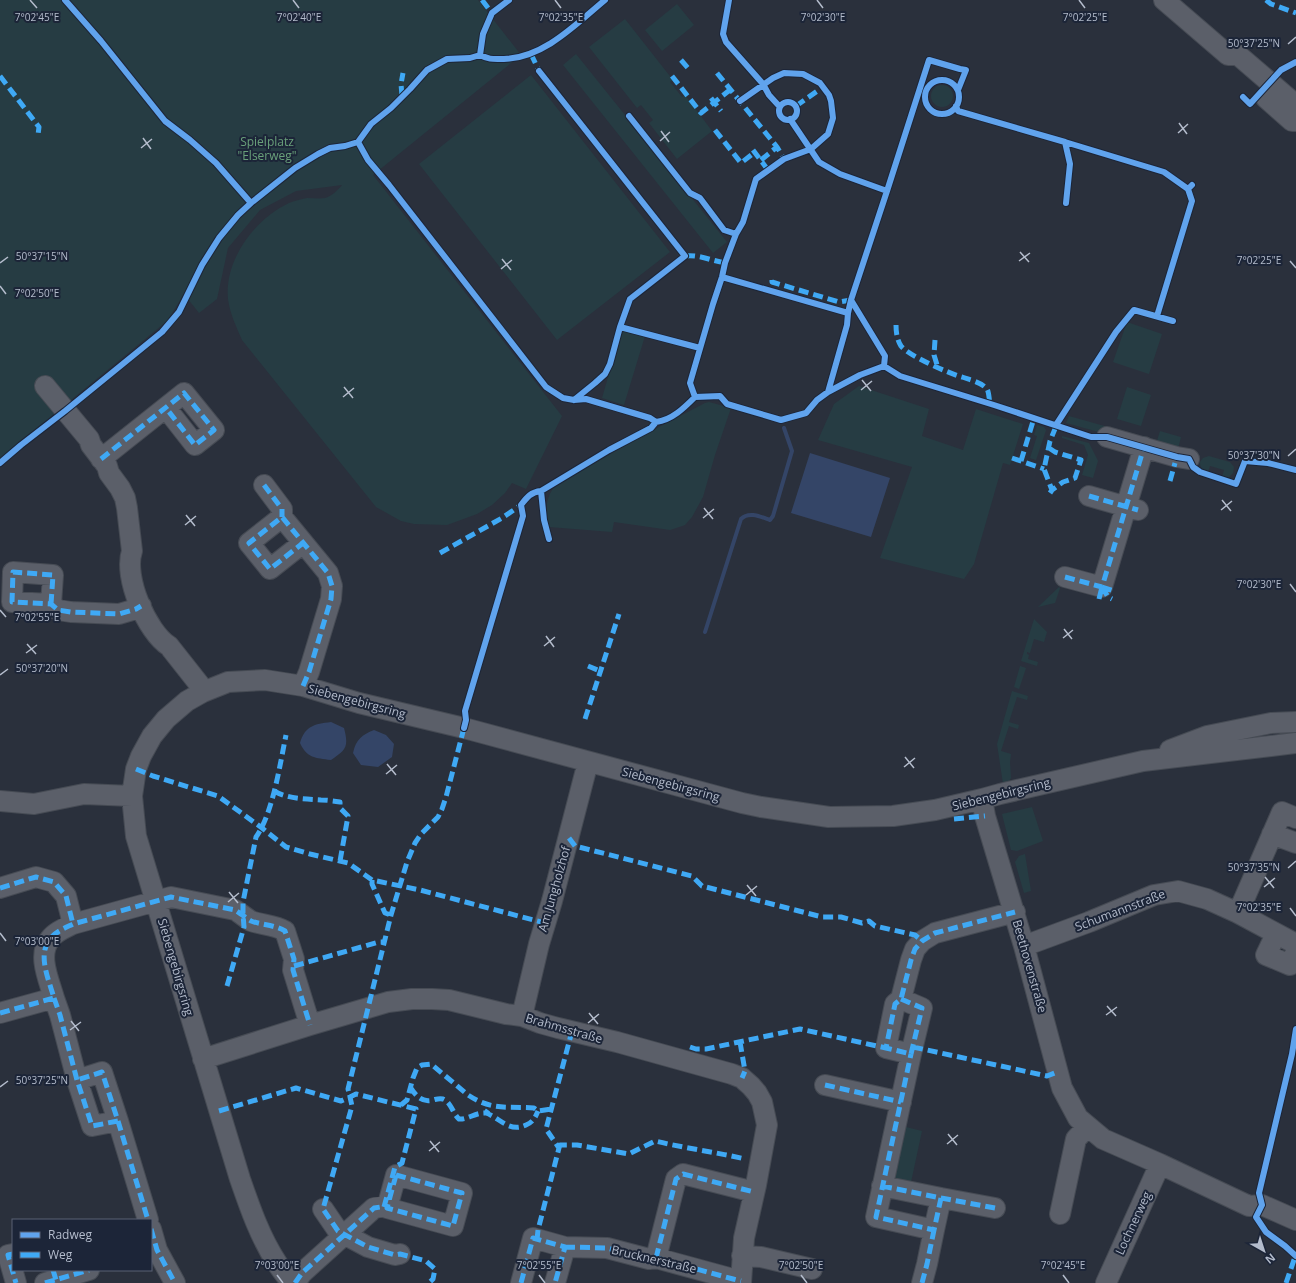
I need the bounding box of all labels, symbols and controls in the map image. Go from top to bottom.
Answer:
text: 7°02'45"E [15,10,59,24]
text: 7°02'40"E [277,10,321,24]
text: 7°02'35"E [539,10,583,24]
text: 7°02'30"E [801,10,845,24]
text: 7°02'25"E [1063,10,1107,24]
text: 50°37'25"N [1228,36,1280,50]
park label: Spielplatz "Elserweg" [237,133,297,164]
text: 50°37'15"N [16,249,68,263]
text: 7°02'25"E [1237,253,1281,267]
text: 7°02'50"E [15,286,59,300]
text: 50°37'30"N [1228,448,1280,462]
text: 7°02'30"E [1237,577,1281,591]
text: 7°02'55"E [15,610,59,624]
text: 50°37'20"N [16,661,68,675]
street label: Siebengebirgsring [306,680,408,722]
street label: Siebengebirgsring [620,763,722,805]
street label: Siebengebirgsring [950,773,1052,814]
street label: Am Jungholzhof [534,843,575,934]
text: 50°37'35"N [1228,860,1280,874]
street label: Schumannstraße [1072,885,1168,935]
text: 7°02'35"E [1237,900,1281,914]
street label: Siebengebirgsring [154,916,198,1018]
street label: Beethovenstraße [1009,918,1051,1015]
text: 7°03'00"E [15,934,59,948]
street label: Brahmsstraße [524,1009,605,1047]
text: 50°37'25"N [16,1073,68,1087]
street label: Lochnerweg [1111,1188,1155,1257]
legend [12,1219,152,1271]
text: Radweg [48,1226,92,1243]
north arrow [1244,1231,1284,1271]
street label: Brucknerstraße [610,1241,698,1277]
text: Weg [48,1246,73,1263]
text: N [1262,1251,1279,1268]
text: 7°03'00"E [255,1258,299,1272]
text: 7°02'55"E [517,1258,561,1272]
text: 7°02'50"E [779,1258,823,1272]
text: 7°02'45"E [1041,1258,1085,1272]

